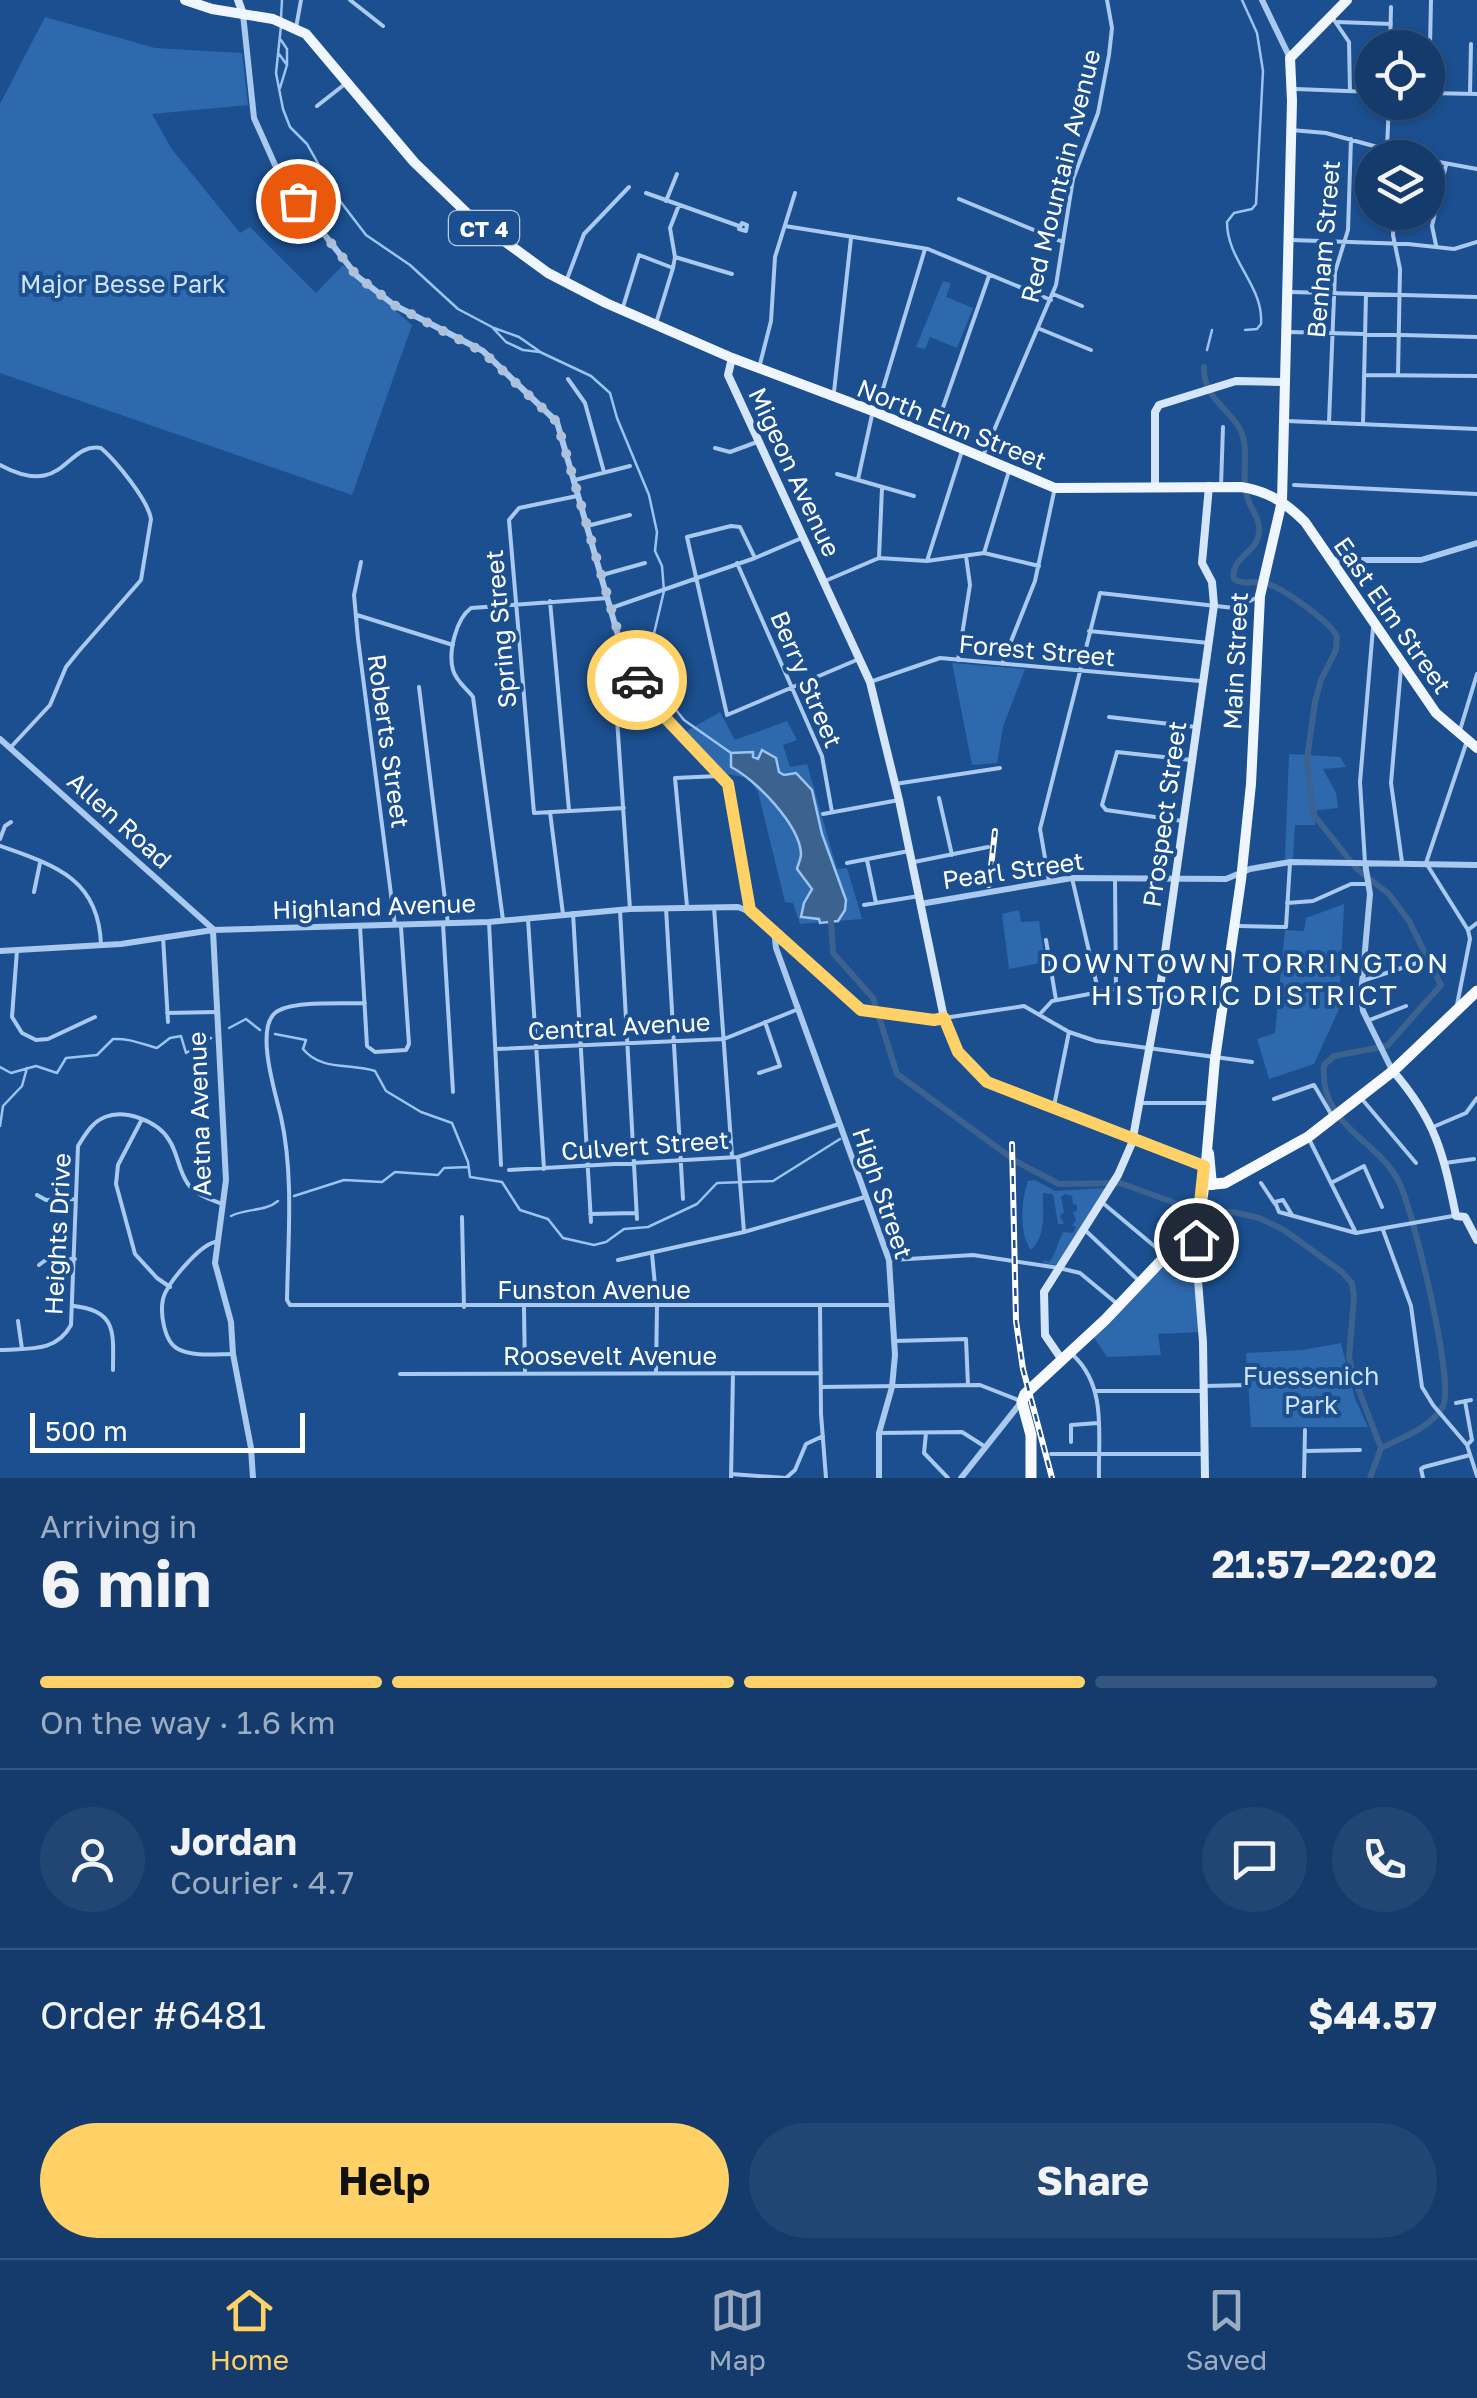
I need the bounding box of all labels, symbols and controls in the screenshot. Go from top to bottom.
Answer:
map controls [1355,30,1445,230]
button: locate [1355,30,1445,120]
street label: Red Mountain Avenue [1013,46,1107,306]
button: layers [1355,140,1445,230]
pin [256,159,341,244]
street label: Benham Street [1300,159,1346,339]
icon: bag [271,174,326,229]
road number: CT 4 [449,211,519,245]
park label: Major Besse Park [20,268,226,299]
street label: North Elm Street [853,372,1051,476]
street label: Migeon Avenue [742,383,848,561]
street label: East Elm Street [1327,531,1459,699]
street label: Spring Street [478,549,522,709]
street label: Main Street [1216,591,1254,731]
street label: Berry Street [764,606,850,752]
street label: Forest Street [957,628,1117,672]
courier [587,630,687,730]
street label: Roberts Street [361,652,417,830]
icon: car [610,653,665,708]
street label: Prospect Street [1136,719,1192,909]
street label: Allen Road [62,765,178,875]
street label: Pearl Street [940,845,1086,895]
street label: Highland Avenue [272,887,476,925]
district label: DOWNTOWN TORRINGTON HISTORIC DISTRICT [1039,946,1451,1011]
street label: Central Avenue [527,1006,711,1046]
street label: Aetna Avenue [181,1031,217,1197]
street label: High Street [846,1123,920,1263]
street label: Culvert Street [560,1124,730,1166]
street label: Heights Drive [37,1152,77,1316]
pin [1154,1198,1239,1283]
icon: home [1169,1213,1224,1268]
street label: Funston Avenue [497,1274,691,1305]
street label: Roosevelt Avenue [503,1340,717,1371]
park label: Fuessenich Park [1243,1360,1379,1420]
scale bar [30,1408,305,1452]
text: 500 m [45,1414,128,1447]
text: Arriving in [40,1507,197,1545]
text: 21:57–22:02 [1212,1541,1437,1586]
text: 6 min [40,1543,212,1621]
text: On the way · 1.6 km [40,1703,336,1741]
button: person [40,1807,145,1912]
button: chat [1202,1807,1307,1912]
button: phone [1332,1807,1437,1912]
text: Jordan [170,1818,297,1863]
text: Courier · 4.7 [170,1863,354,1901]
text: Order #6481 [40,1992,266,2037]
text: $44.57 [1308,1992,1437,2037]
button: Help [40,2123,729,2238]
button: Share [749,2123,1437,2238]
tab: Home [210,2283,289,2376]
tab: Map [709,2283,766,2376]
tab: Saved [1185,2283,1267,2376]

